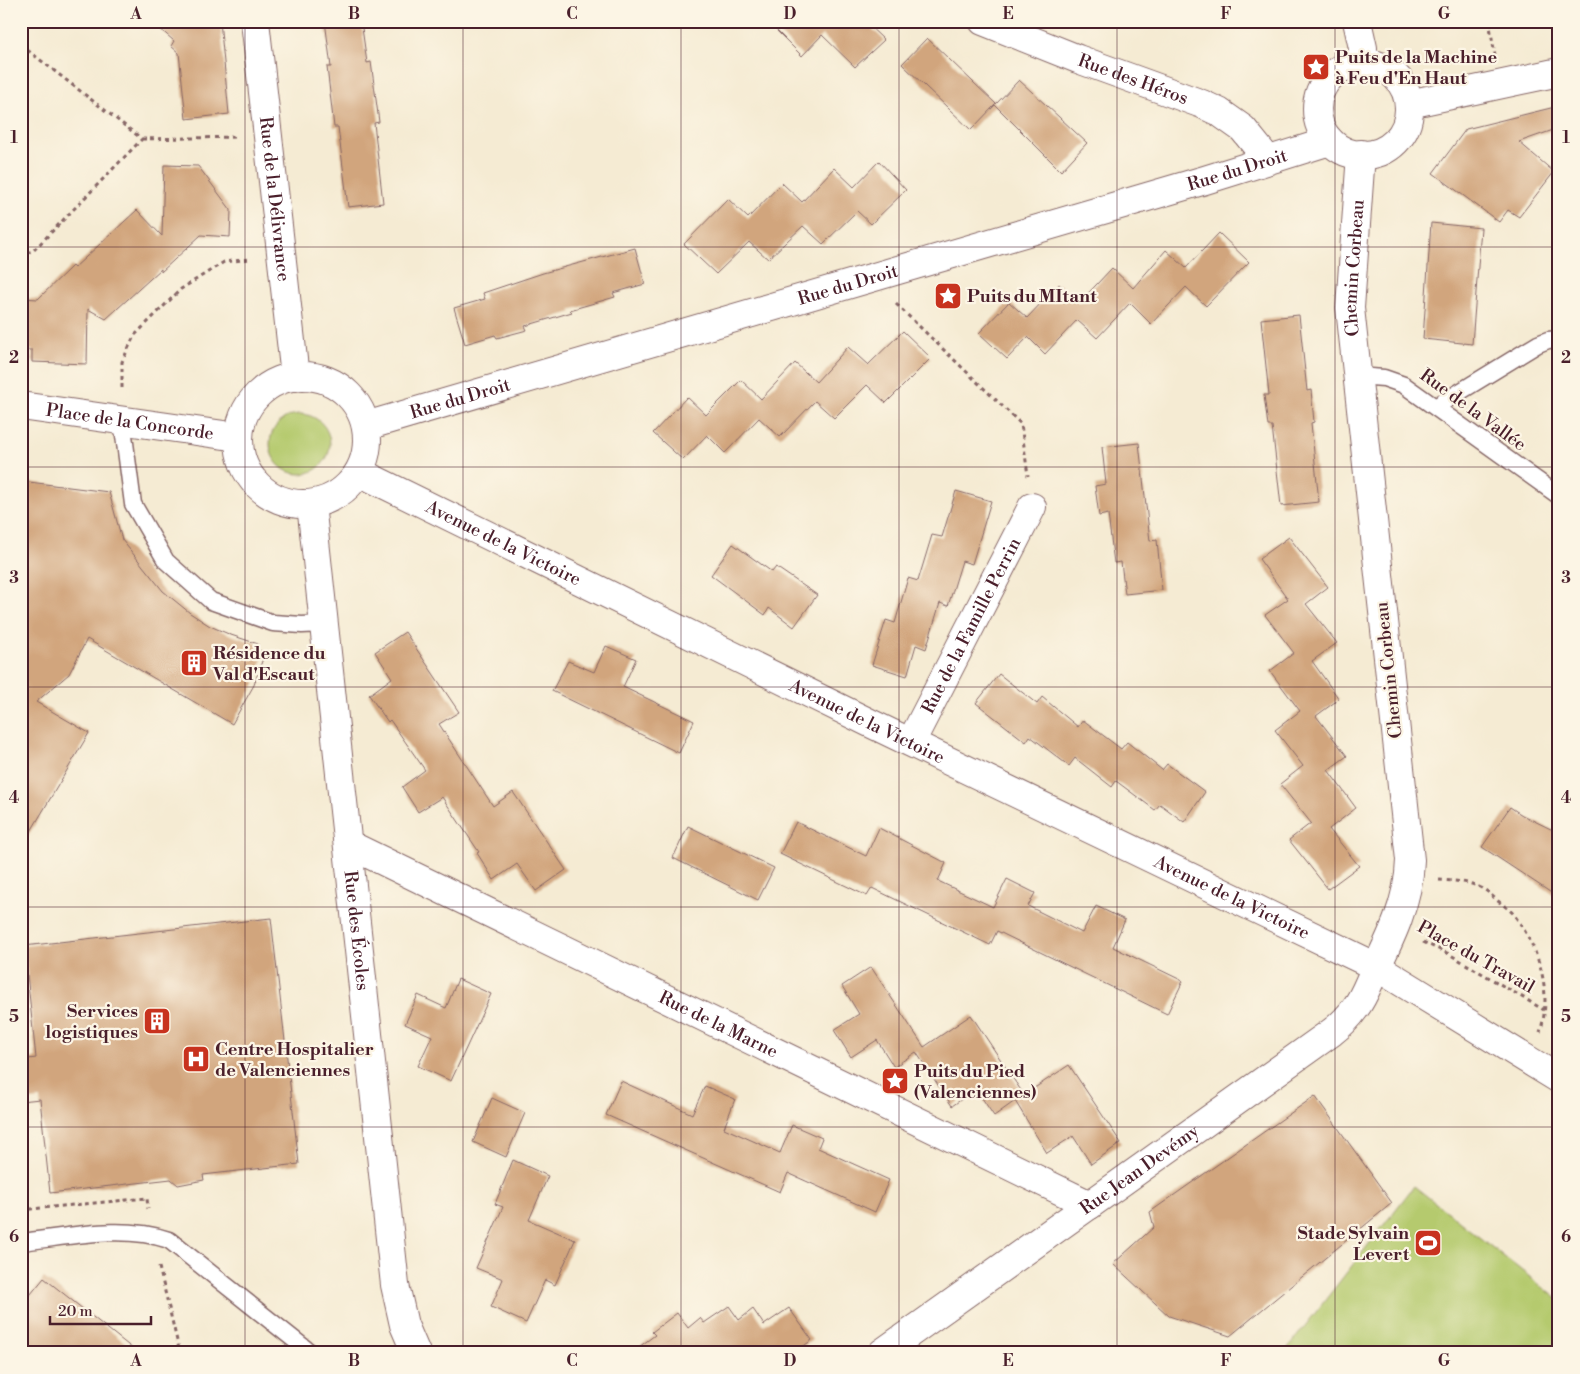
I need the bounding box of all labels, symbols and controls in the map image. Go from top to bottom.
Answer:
text: A [129,4,142,24]
text: B [348,4,360,24]
text: C [566,4,578,24]
text: D [784,4,797,24]
text: E [1002,4,1014,24]
text: F [1220,4,1232,24]
text: G [1438,4,1451,24]
place label: Puits de la Machine à Feu d'En Haut [1335,46,1498,90]
street label: Rue des Héros [1075,48,1192,110]
place icon: Puits de la Machine à Feu d'En Haut [1301,52,1331,82]
street label: Rue de la Délivrance [254,115,296,283]
text: 1 [10,128,18,148]
text: 1 [1562,128,1570,148]
street label: Rue du Droit [1184,143,1291,196]
street label: Chemin Corbeau [1338,198,1369,338]
street label: Rue du Droit [795,259,901,310]
place icon: Puits du MItant [933,281,963,311]
place label: Puits du MItant [967,285,1097,308]
text: 2 [9,348,19,368]
text: 2 [1561,348,1571,368]
street label: Rue de la Vallée [1415,364,1531,456]
street label: Rue du Droit [407,373,514,424]
street label: Place de la Concorde [44,398,215,445]
street label: Avenue de la Victoire [421,495,585,591]
street label: Rue de la Famille Perrin [916,533,1026,717]
text: 3 [9,568,19,588]
text: 3 [1561,568,1571,588]
street label: Chemin Corbeau [1370,600,1408,739]
place label: Résidence du Val d'Escaut [212,642,326,686]
building icon: Résidence du Val d'Escaut [179,648,209,678]
street label: Avenue de la Victoire [785,673,949,769]
text: 4 [9,788,20,808]
text: 4 [1561,788,1572,808]
street label: Avenue de la Victoire [1149,850,1314,944]
street label: Rue des Écoles [339,869,375,992]
street label: Place du Travail [1413,915,1539,999]
street label: Rue de la Marne [655,986,782,1063]
place label: Services logistiques [45,1000,138,1044]
building icon: Services logistiques [142,1006,172,1036]
text: 5 [9,1007,19,1027]
text: 5 [1561,1007,1571,1027]
place label: Centre Hospitalier de Valenciennes [215,1038,374,1082]
hospital icon: Centre Hospitalier de Valenciennes [181,1044,211,1074]
place label: Puits du Pied (Valenciennes) [914,1060,1037,1104]
place icon: Puits du Pied (Valenciennes) [880,1066,910,1096]
street label: Rue Jean Devémy [1075,1119,1204,1220]
place label: Stade Sylvain Levert [1297,1222,1410,1266]
text: 6 [9,1227,19,1247]
text: 6 [1561,1227,1571,1247]
sports icon: Stade Sylvain Levert [1413,1228,1443,1258]
scale bar [50,1294,151,1326]
text: 20 m [58,1302,93,1321]
text: A [129,1351,142,1371]
text: B [348,1351,360,1371]
text: C [566,1351,578,1371]
text: D [784,1351,797,1371]
text: E [1002,1351,1014,1371]
text: F [1220,1351,1232,1371]
text: G [1438,1351,1451,1371]

